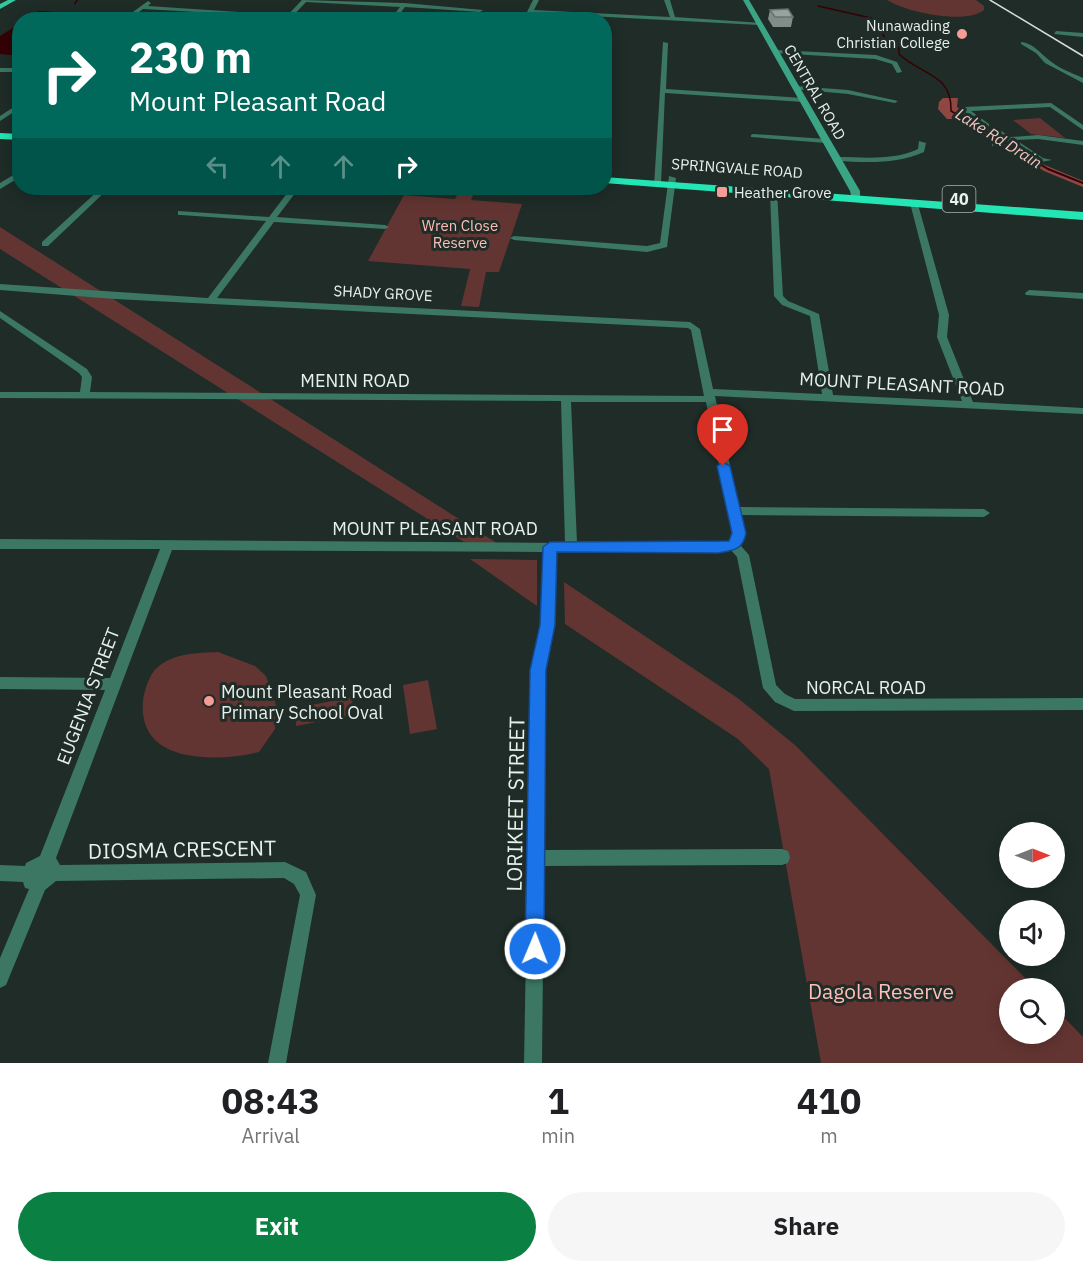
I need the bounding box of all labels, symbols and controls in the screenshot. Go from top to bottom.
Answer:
place label: Nunawading Christian College [837,16,950,52]
marker: Nunawading Christian College [955,27,969,41]
text: 230 m [129,30,252,85]
icon: right [30,36,108,114]
street label: CENTRAL ROAD [780,41,850,143]
text: Mount Pleasant Road [129,83,386,118]
water label: Lake Rd Drain [952,104,1046,172]
icon: left [201,150,234,183]
icon: ahead [264,150,297,183]
icon: ahead [327,150,360,183]
icon: right [390,150,423,183]
street label: SPRINGVALE ROAD [671,154,803,182]
place label: Heather Grove [734,183,832,202]
marker: Heather Grove [715,185,729,199]
road number: 40 [942,186,976,212]
park label: Wren Close Reserve [422,216,498,252]
street label: SHADY GROVE [333,281,433,305]
street label: MOUNT PLEASANT ROAD [799,367,1005,401]
street label: MENIN ROAD [300,369,410,392]
pin [697,404,748,466]
icon: arrive [706,413,739,446]
street label: MOUNT PLEASANT ROAD [332,517,538,540]
street label: EUGENIA STREET [51,624,125,768]
street label: NORCAL ROAD [806,676,926,699]
place label: Mount Pleasant Road Primary School Oval [221,680,393,724]
marker: Mount Pleasant Road Primary School Oval [202,694,216,708]
street label: LORIKEET STREET [499,716,531,892]
north arrow [999,822,1065,888]
map controls [999,822,1065,1044]
street label: DIOSMA CRESCENT [88,833,276,865]
button: sound [999,900,1065,966]
position arrow [503,917,567,981]
park label: Dagola Reserve [808,977,954,1005]
button: search [999,978,1065,1044]
text: 08:43 [222,1077,320,1124]
text: 1 [547,1077,569,1124]
text: 410 [797,1077,861,1124]
text: Arrival [242,1122,300,1149]
text: min [541,1122,575,1149]
text: m [820,1122,838,1149]
button: Exit [18,1192,536,1261]
button: Share [548,1192,1065,1261]

